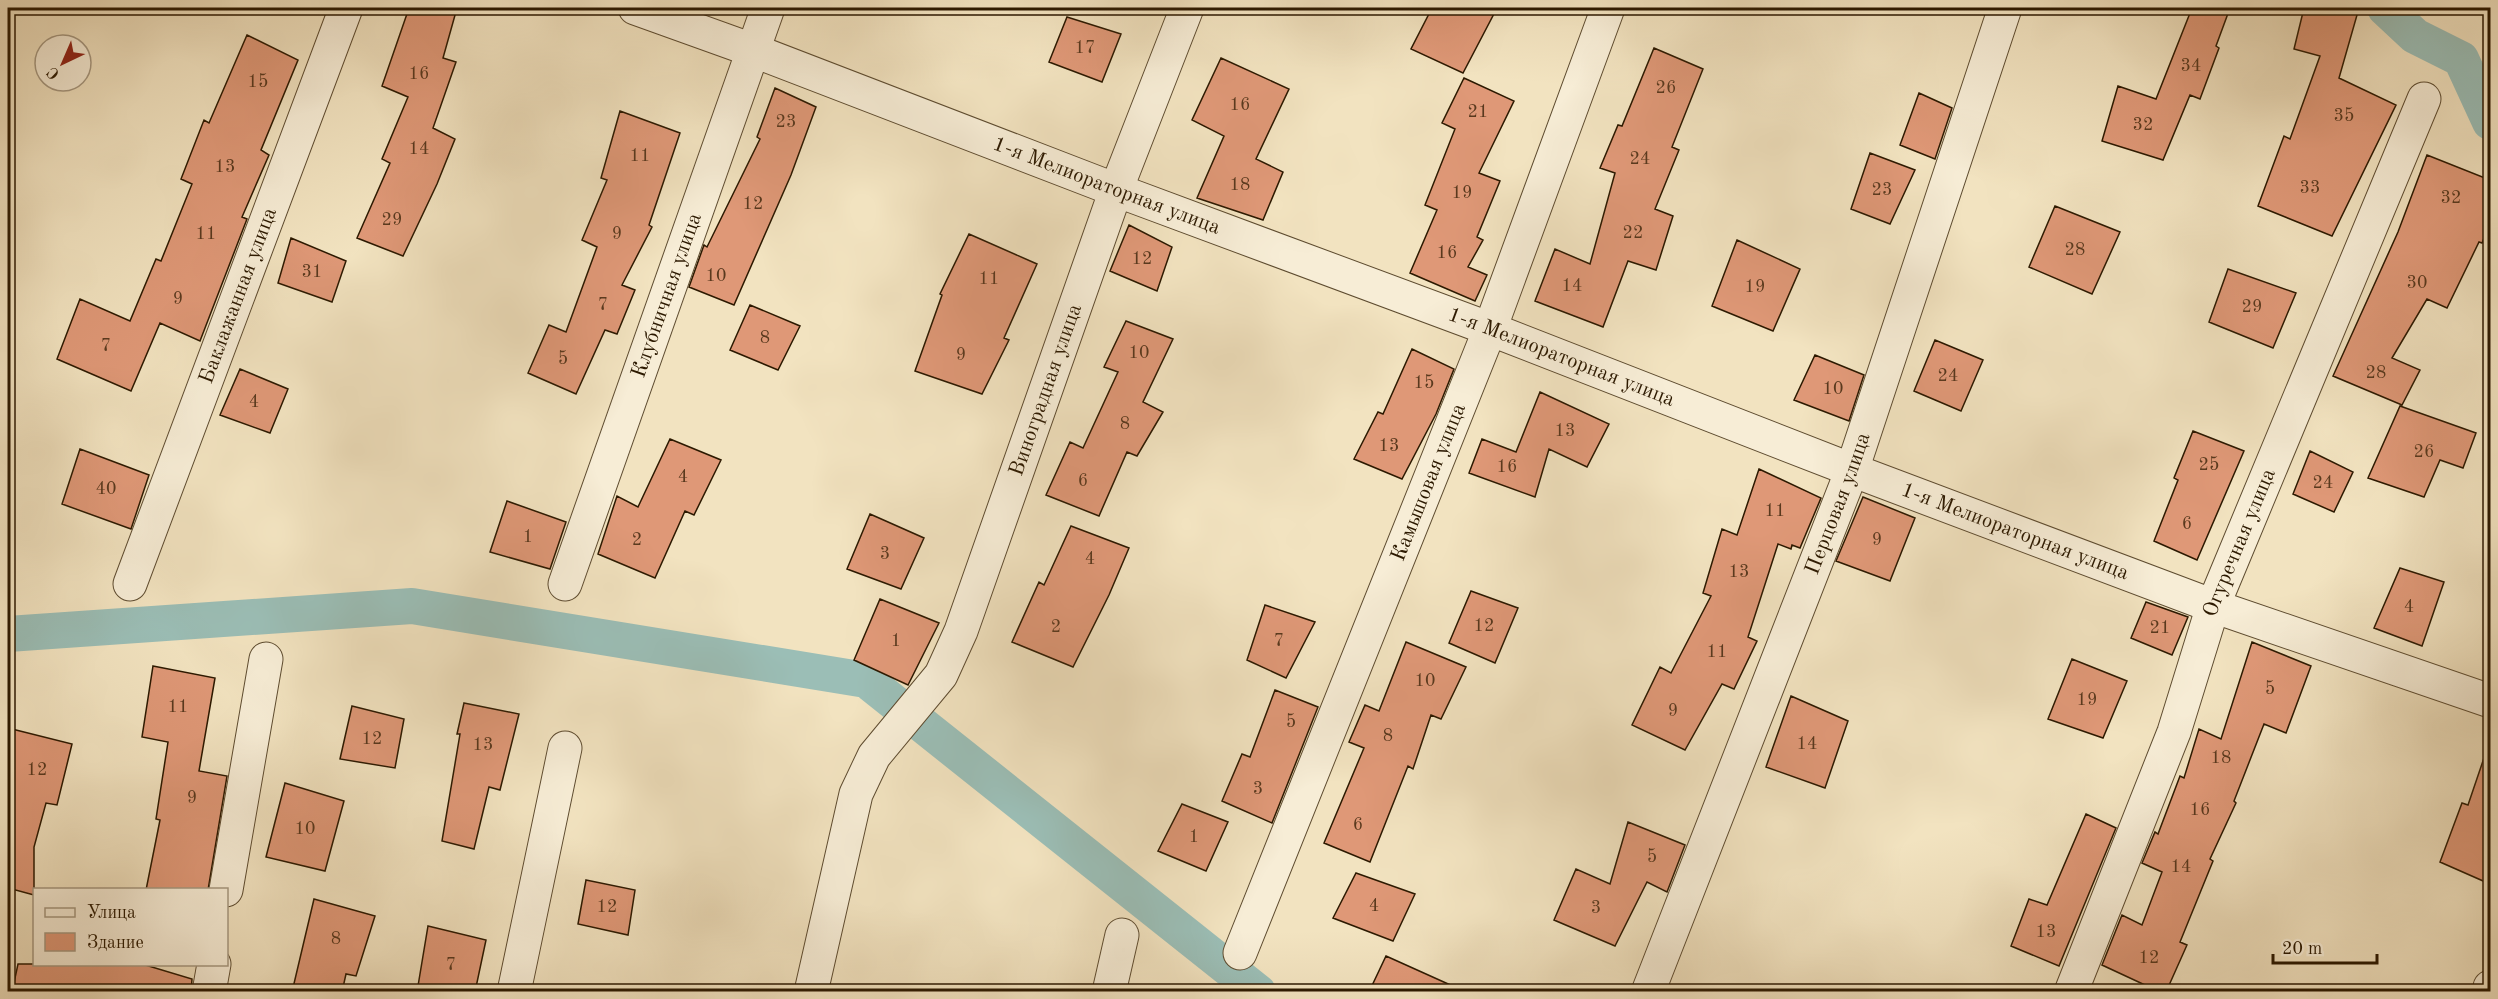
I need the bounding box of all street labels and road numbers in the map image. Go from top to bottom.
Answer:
street label: 1-я Мелиораторная улица [990,133,1223,238]
street label: Баклажанная улица [196,205,281,386]
street label: Клубничная улица [628,210,705,381]
street label: Виноградная улица [1006,301,1086,479]
street label: 1-я Мелиораторная улица [1445,304,1678,410]
street label: Камышовая улица [1388,400,1470,564]
street label: Перцовая улица [1802,430,1874,578]
street label: Огуречная улица [2200,466,2279,619]
street label: 1-я Мелиораторная улица [1898,479,2132,584]

